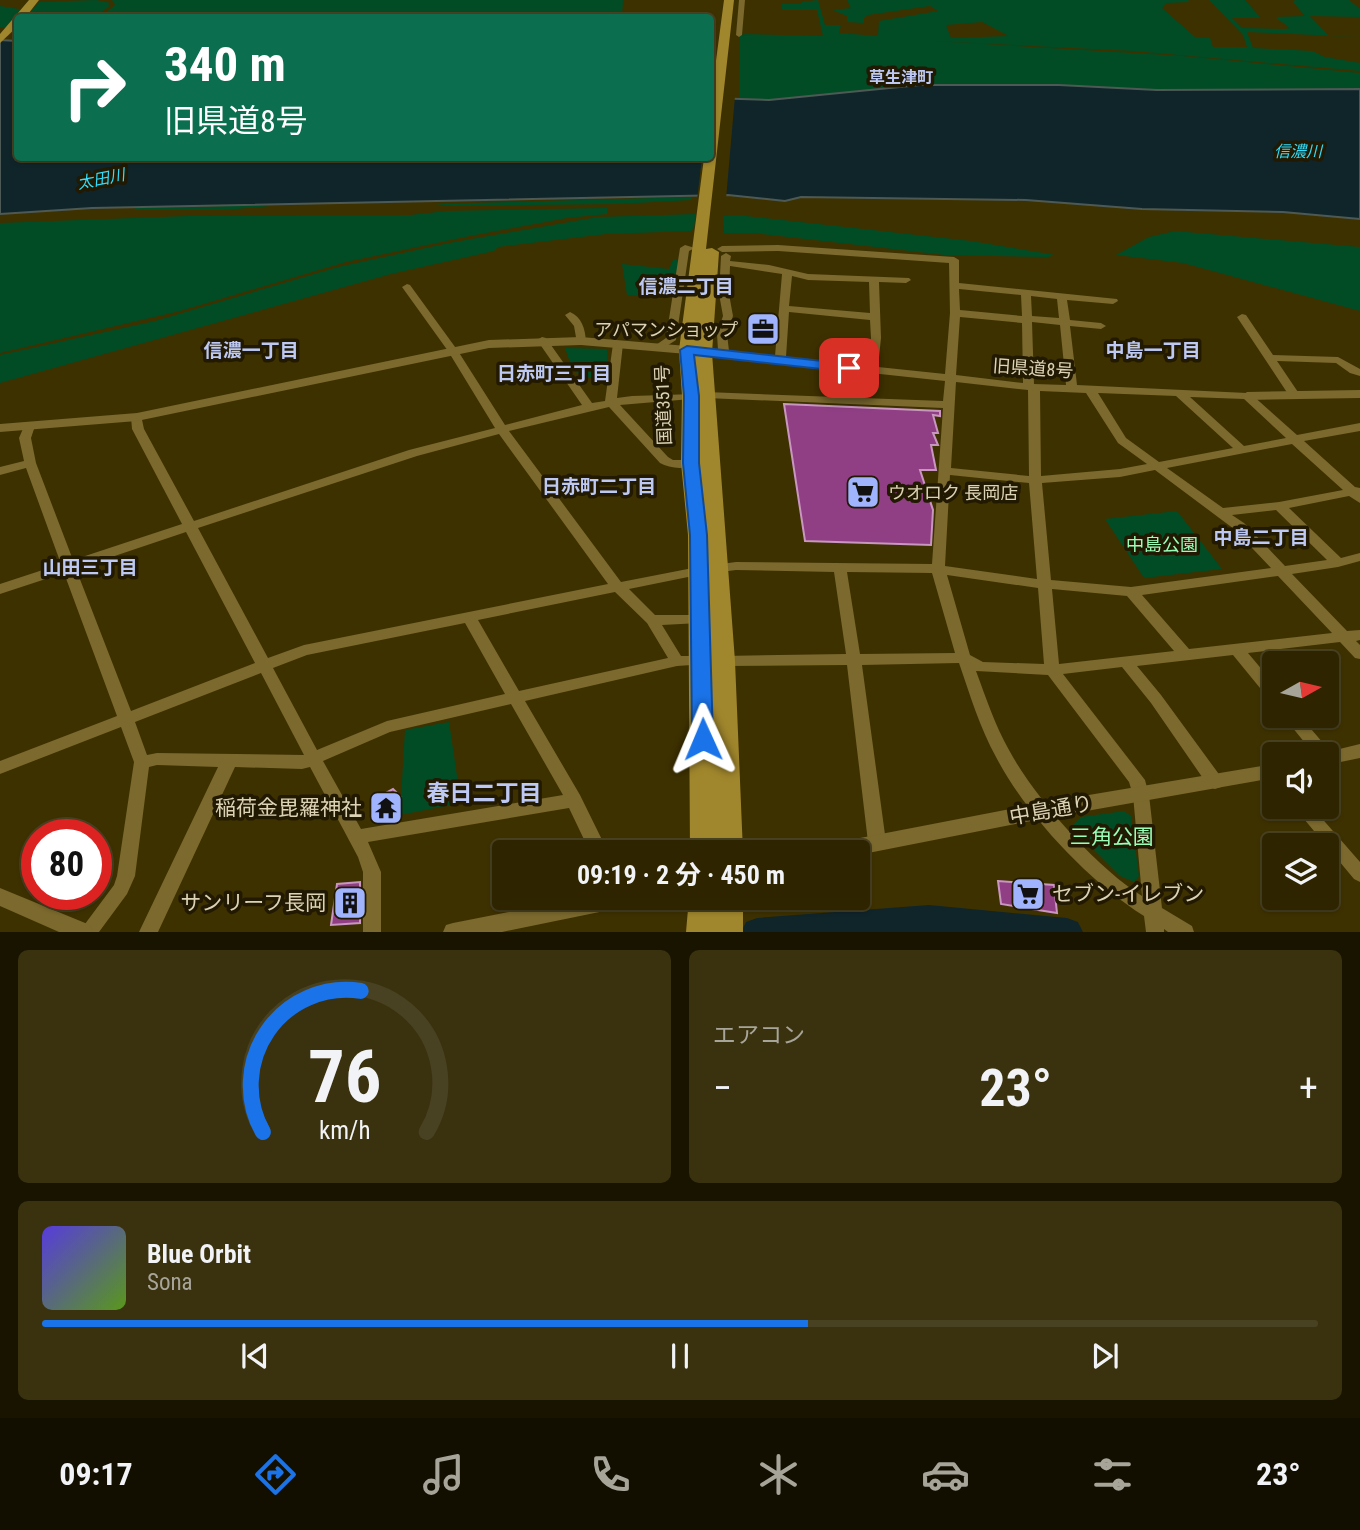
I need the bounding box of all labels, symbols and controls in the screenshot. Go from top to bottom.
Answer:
text: 340 m [164,36,286,93]
icon: right [49,42,140,133]
district label: 草生津町 [869,68,933,87]
text: 旧県道8号 [164,102,308,140]
water label: 信濃川 [1274,142,1324,161]
water label: 太田川 [76,165,128,193]
district label: 信濃二丁目 [638,275,734,298]
office icon: アパマンショップ [744,310,782,348]
place label: アパマンショップ [594,319,738,340]
pin [819,338,879,398]
district label: 信濃一丁目 [203,339,299,362]
district label: 中島一丁目 [1105,339,1201,362]
icon: arrive [830,349,868,387]
street label: 旧県道8号 [992,355,1074,381]
district label: 日赤町三丁目 [497,362,611,385]
street label: 国道351号 [651,364,675,446]
supermarket icon: ウオロク 長岡店 [844,473,882,511]
district label: 日赤町二丁目 [542,475,656,498]
place label: ウオロク 長岡店 [888,482,1018,503]
district label: 中島二丁目 [1213,526,1309,549]
park label: 中島公園 [1126,534,1198,555]
district label: 山田三丁目 [42,556,138,579]
north arrow [1262,651,1339,728]
map controls [1262,651,1339,910]
position arrow [666,702,740,776]
button: sound [1262,742,1339,819]
district label: 春日二丁目 [427,780,542,807]
temple icon: 稲荷金毘羅神社 [367,789,405,827]
street label: 中島通り [1008,791,1094,829]
place label: 稲荷金毘羅神社 [215,796,362,820]
speed limit sign: 80 [21,819,112,910]
park label: 三角公園 [1070,825,1154,849]
button: layers [1262,833,1339,910]
text: 09:19 · 2 分 · 450 m [577,860,785,890]
supermarket icon: セブン-イレブン [1009,875,1047,913]
place label: セブン-イレブン [1052,882,1204,906]
building icon: サンリーフ長岡 [331,884,369,922]
place label: サンリーフ長岡 [180,891,326,915]
text: エアコン [713,1022,805,1049]
text: 76 [308,1035,381,1121]
text: 23° [979,1058,1052,1119]
text: − [713,1066,732,1110]
text: + [1299,1066,1318,1110]
text: km/h [319,1116,370,1145]
text: Blue Orbit [147,1239,251,1269]
text: Sona [147,1269,193,1296]
icon: previous [236,1337,274,1375]
icon: pause [661,1337,699,1375]
icon: next [1086,1337,1124,1375]
icon: directions [251,1450,300,1499]
icon: music [419,1450,468,1499]
icon: phone [586,1450,635,1499]
icon: climate [754,1450,803,1499]
icon: car [921,1450,970,1499]
icon: filters [1088,1450,1137,1499]
text: 09:17 [59,1455,133,1493]
text: 23° [1256,1455,1301,1493]

